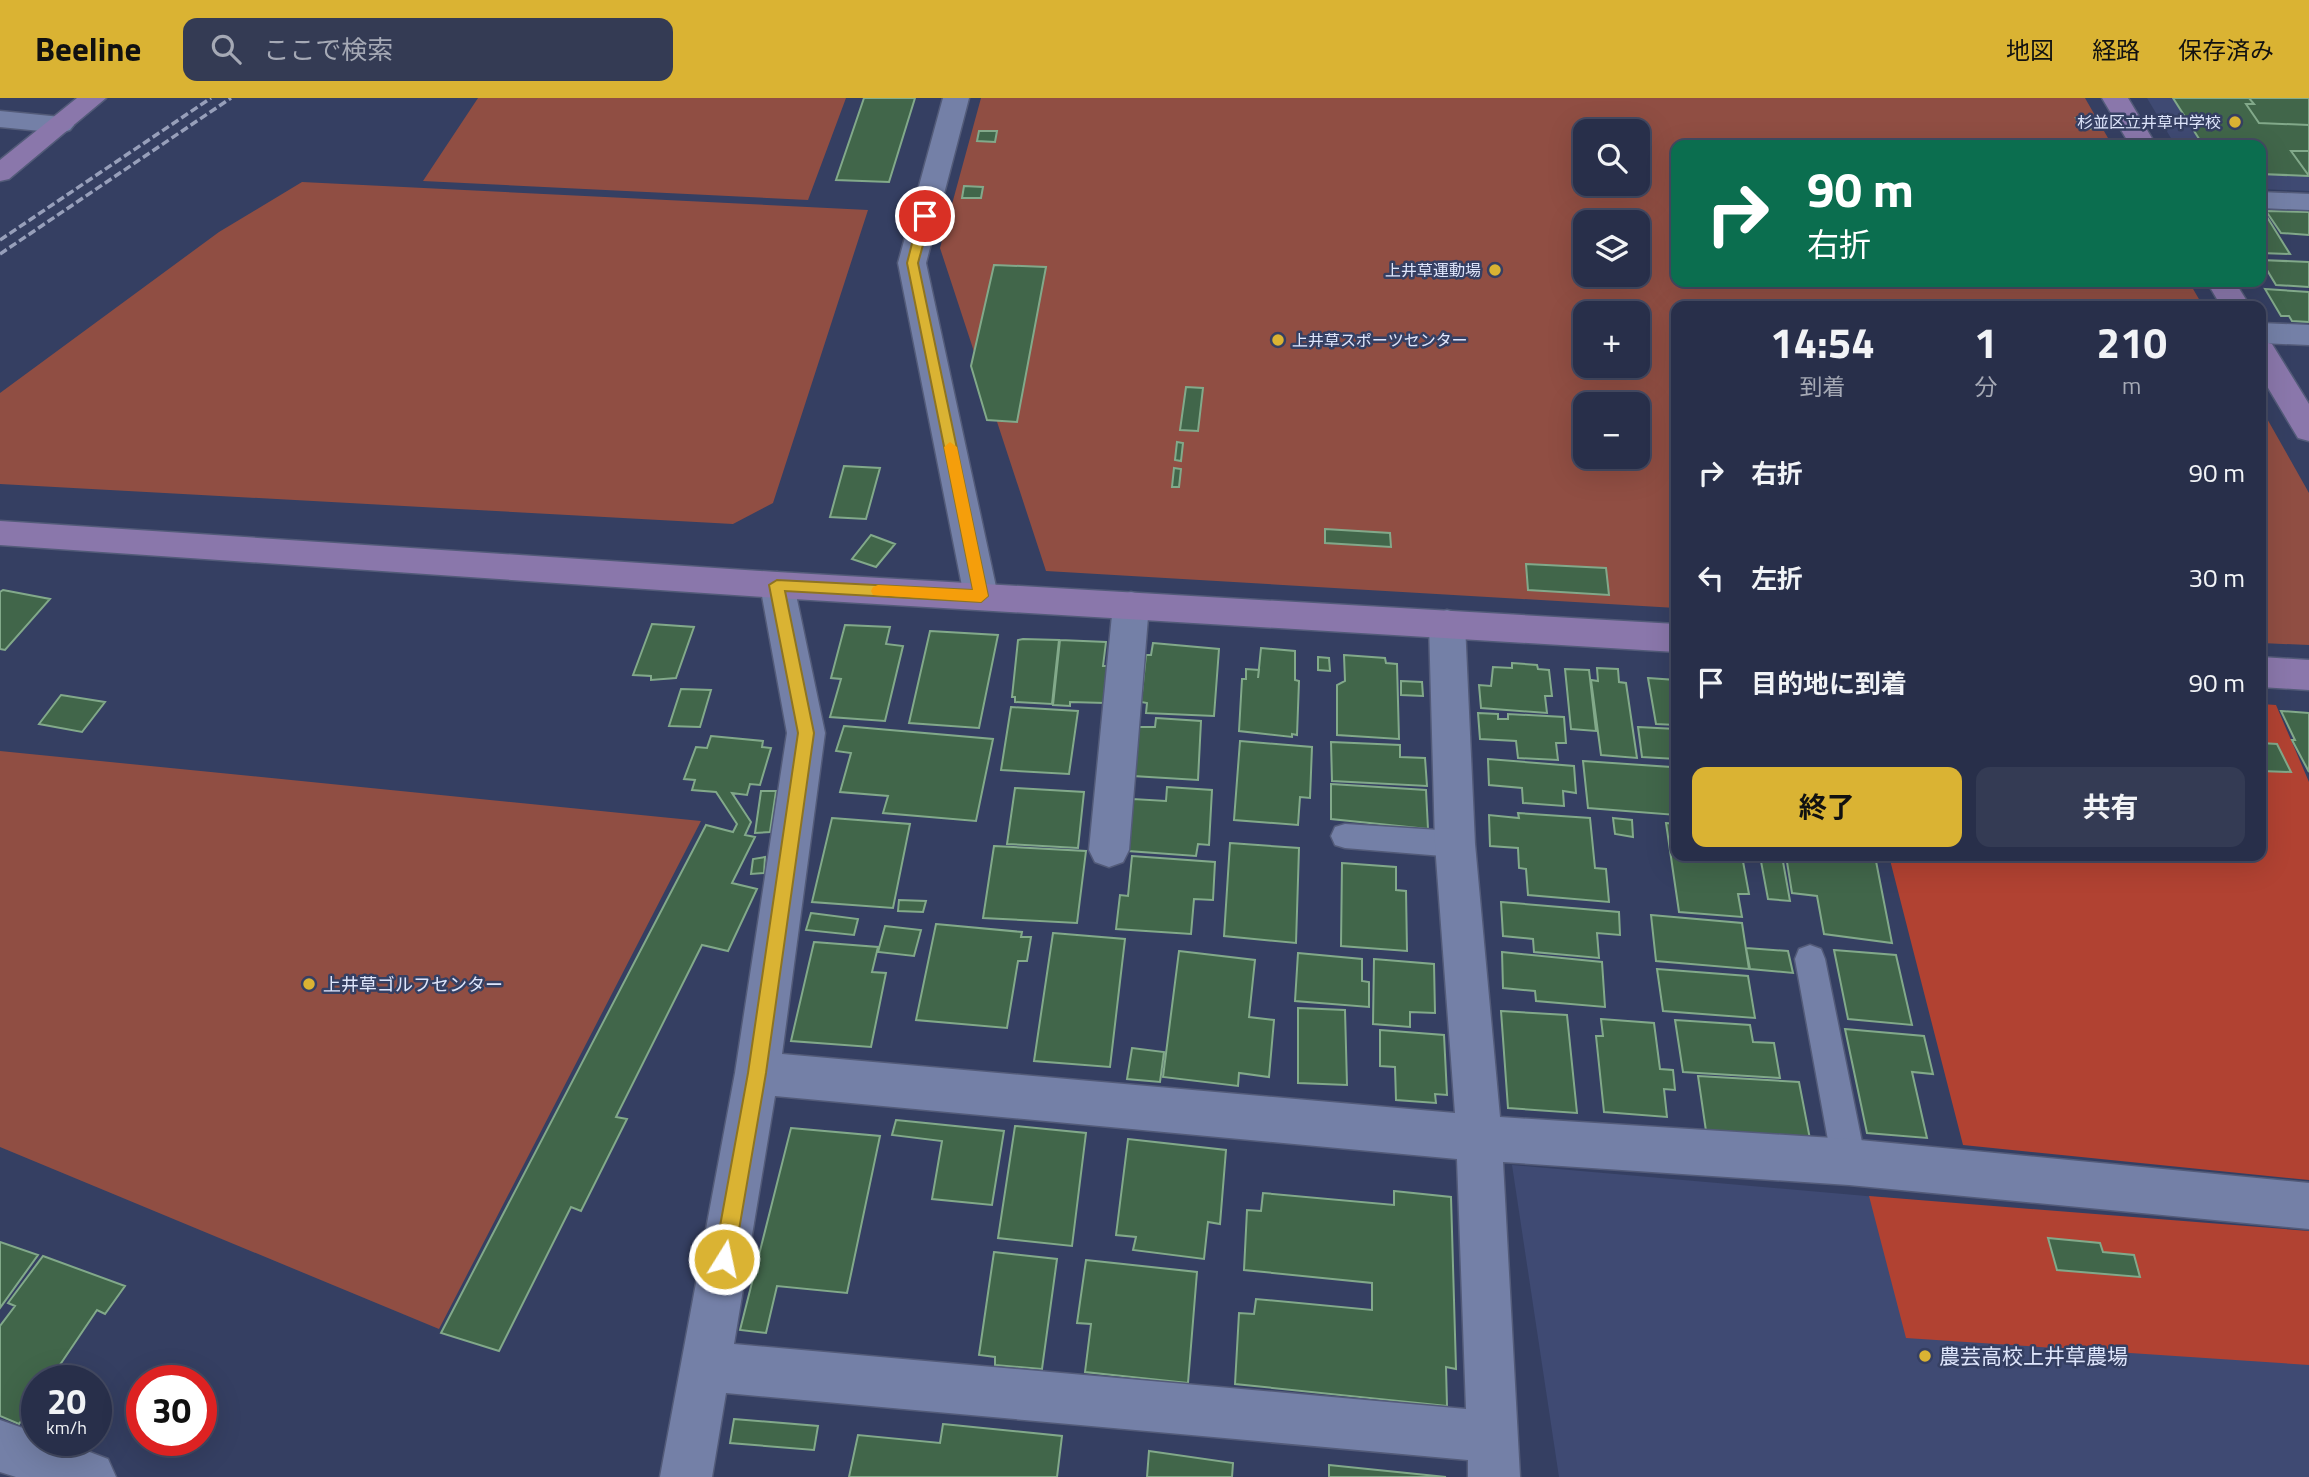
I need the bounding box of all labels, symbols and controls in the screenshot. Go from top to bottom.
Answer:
search box [183,18,673,81]
text: Beeline [35,24,141,74]
icon: search [207,30,245,68]
text: ここで検索 [263,30,393,69]
text: 地図 [2006,32,2054,68]
text: 経路 [2092,32,2140,68]
text: 保存済み [2178,32,2274,68]
place label: 杉並区立井草中学校 [2077,110,2221,134]
marker: 杉並区立井草中学校 [2227,114,2243,130]
map controls [1573,119,1650,469]
button: search [1573,119,1650,196]
text: 90 m [1807,151,1914,226]
icon: right [1692,168,1783,259]
pin [895,186,955,246]
icon: arrive [906,197,944,235]
button: layers [1573,210,1650,287]
text: 右折 [1807,220,1871,268]
place label: 上井草運動場 [1385,258,1481,282]
marker: 上井草運動場 [1487,262,1503,278]
button: + [1573,301,1650,378]
text: 14:54 [1770,310,1875,374]
text: 1 [1974,310,1997,374]
text: 210 [2096,310,2167,374]
place label: 上井草スポーツセンター [1292,328,1468,352]
marker: 上井草スポーツセンター [1270,332,1286,348]
text: m [2122,368,2141,403]
text: 到着 [1799,369,1845,404]
text: 分 [1974,369,1997,404]
button: − [1573,392,1650,469]
text: 90 m [2188,453,2245,492]
icon: right [1692,454,1730,492]
text: 右折 [1751,454,1803,493]
text: 30 m [2188,558,2245,597]
icon: left [1692,559,1730,597]
text: 左折 [1751,559,1803,598]
text: 90 m [2188,663,2245,702]
icon: arrive [1692,664,1730,702]
text: 目的地に到着 [1751,664,1907,703]
button: 終了 [1692,767,1962,847]
button: 共有 [1976,767,2245,847]
place label: 上井草ゴルフセンター [323,971,503,998]
marker: 上井草ゴルフセンター [301,976,317,992]
position arrow [687,1222,761,1296]
place label: 農芸高校上井草農場 [1939,1340,2128,1372]
marker: 農芸高校上井草農場 [1917,1348,1933,1364]
speed limit sign: 30 [126,1365,217,1456]
text: 20 [47,1374,86,1428]
text: km/h [46,1414,87,1441]

